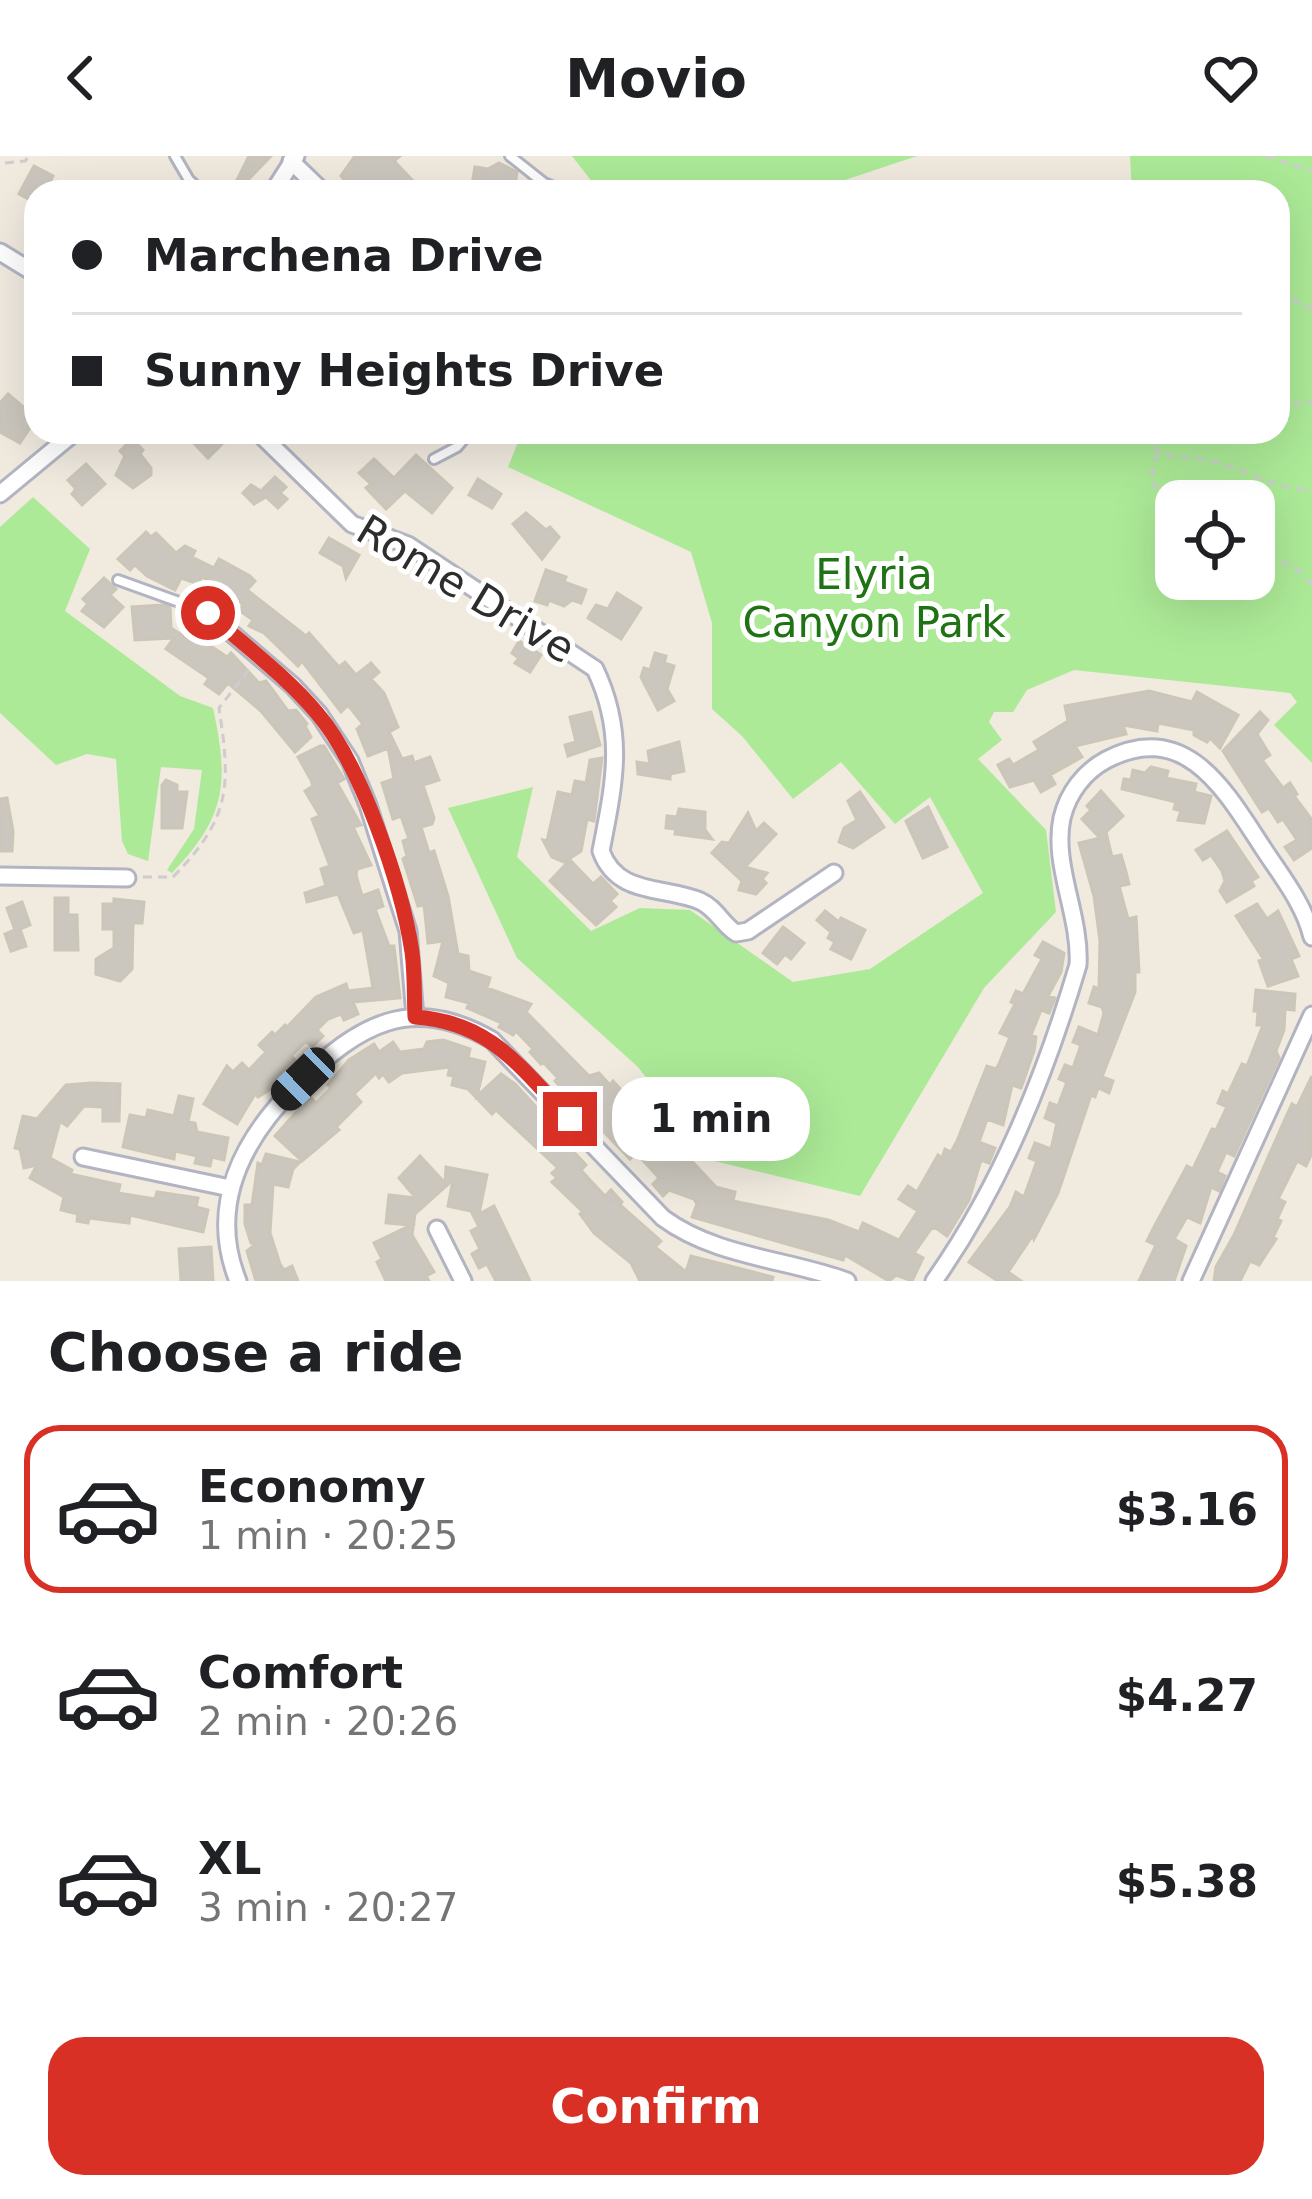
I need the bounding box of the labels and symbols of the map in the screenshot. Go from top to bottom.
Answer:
street label: Rome Drive [348,505,584,673]
park label: Elyria Canyon Park [743,550,1006,647]
route start [181,586,235,640]
car [265,1041,341,1117]
callout: 1 min [612,1077,810,1161]
route end [543,1092,597,1146]

